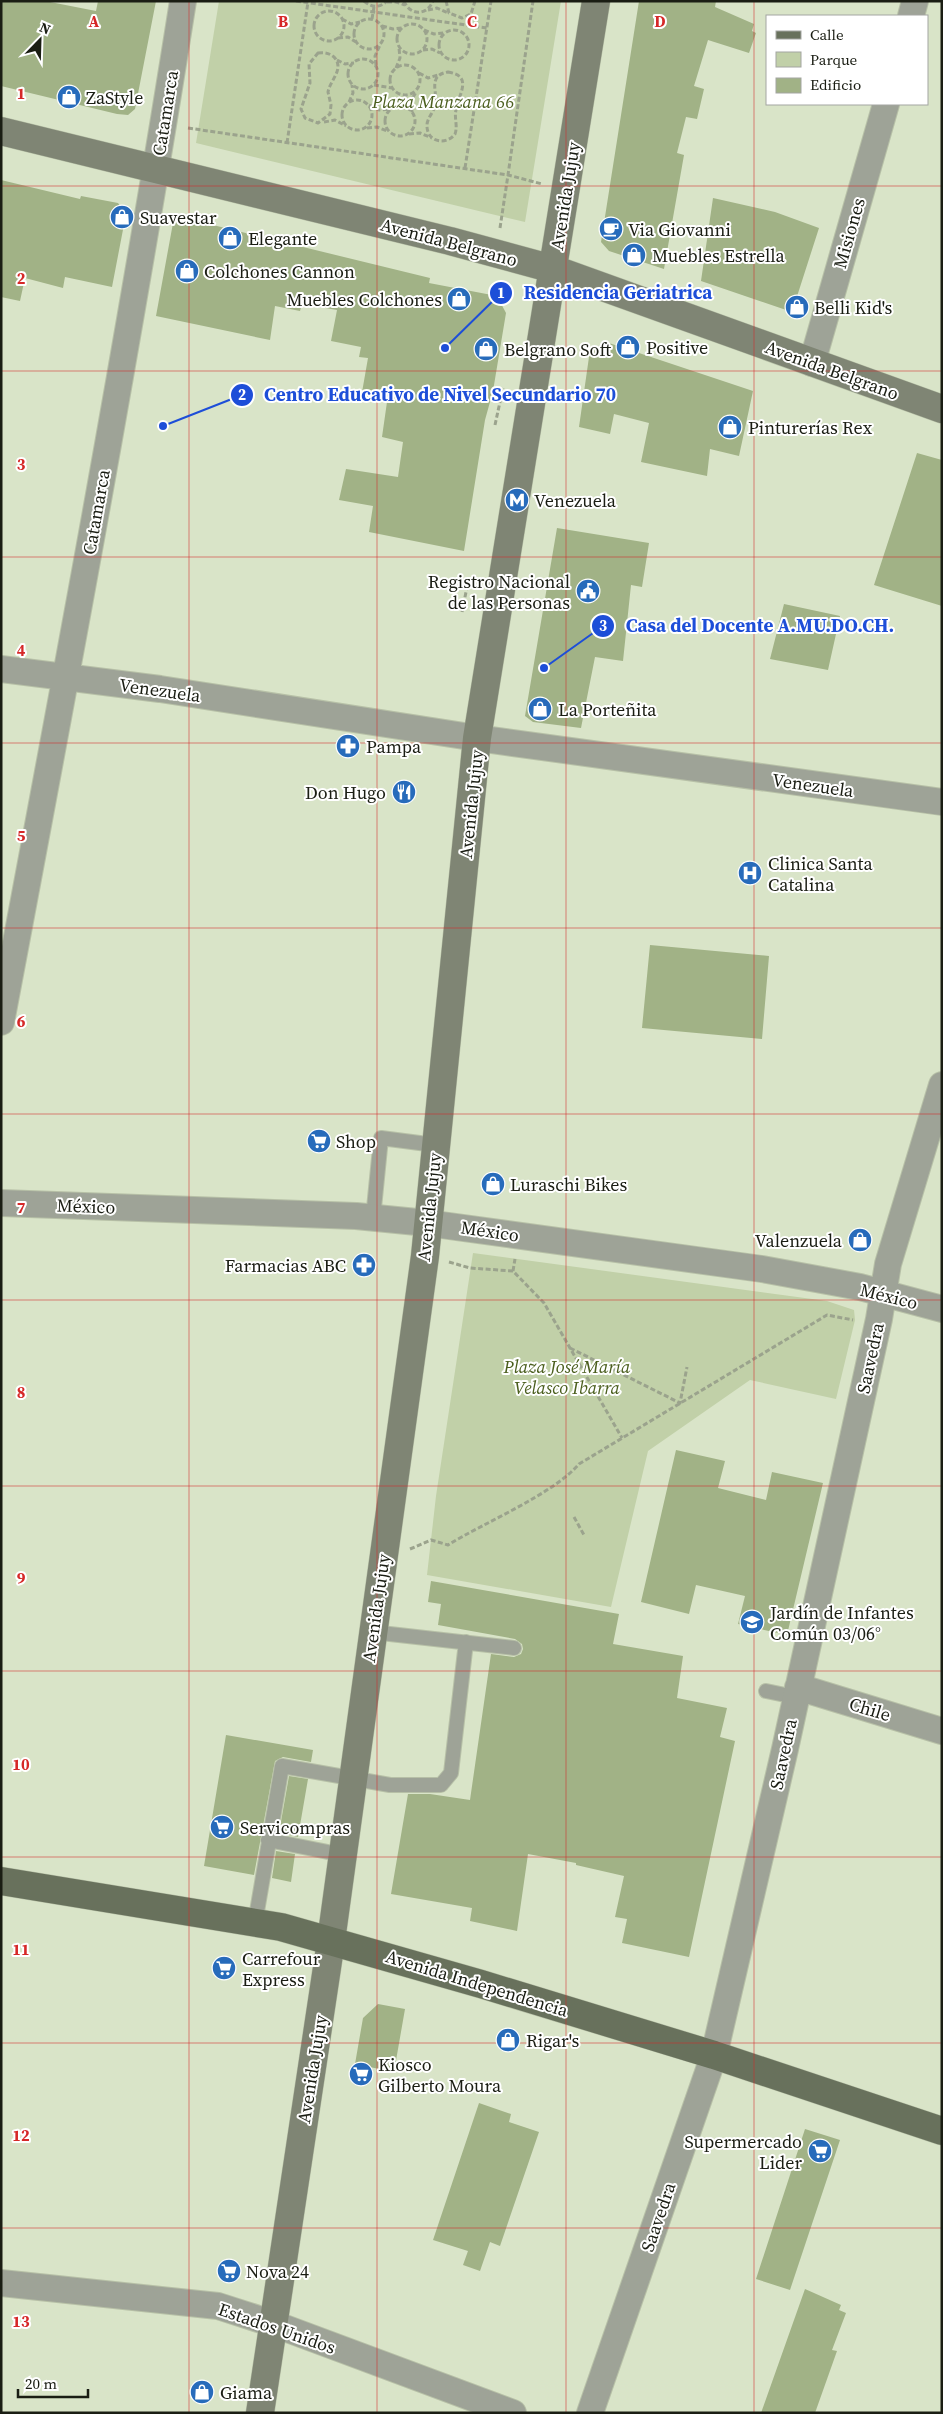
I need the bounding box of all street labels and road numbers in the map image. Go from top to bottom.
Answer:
street label: Catamarca [146,68,184,157]
street label: Avenida Jujuy [544,139,586,252]
street label: Misiones [827,195,871,271]
street label: Avenida Belgrano [378,212,520,272]
street label: Avenida Belgrano [762,334,902,406]
street label: Catamarca [76,467,116,557]
street label: Venezuela [118,672,203,708]
street label: Avenida Jujuy [453,748,489,860]
street label: Venezuela [771,767,856,803]
street label: Avenida Jujuy [411,1151,447,1263]
street label: México [56,1192,116,1220]
street label: México [459,1215,521,1247]
street label: México [858,1277,921,1315]
street label: Saavedra [850,1319,890,1396]
street label: Avenida Jujuy [356,1551,396,1664]
street label: Chile [846,1691,894,1727]
street label: Saavedra [763,1715,803,1792]
street label: Avenida Independencia [383,1943,572,2023]
street label: Avenida Jujuy [291,2012,333,2125]
street label: Saavedra [634,2178,682,2255]
street label: Estados Unidos [215,2296,339,2360]

